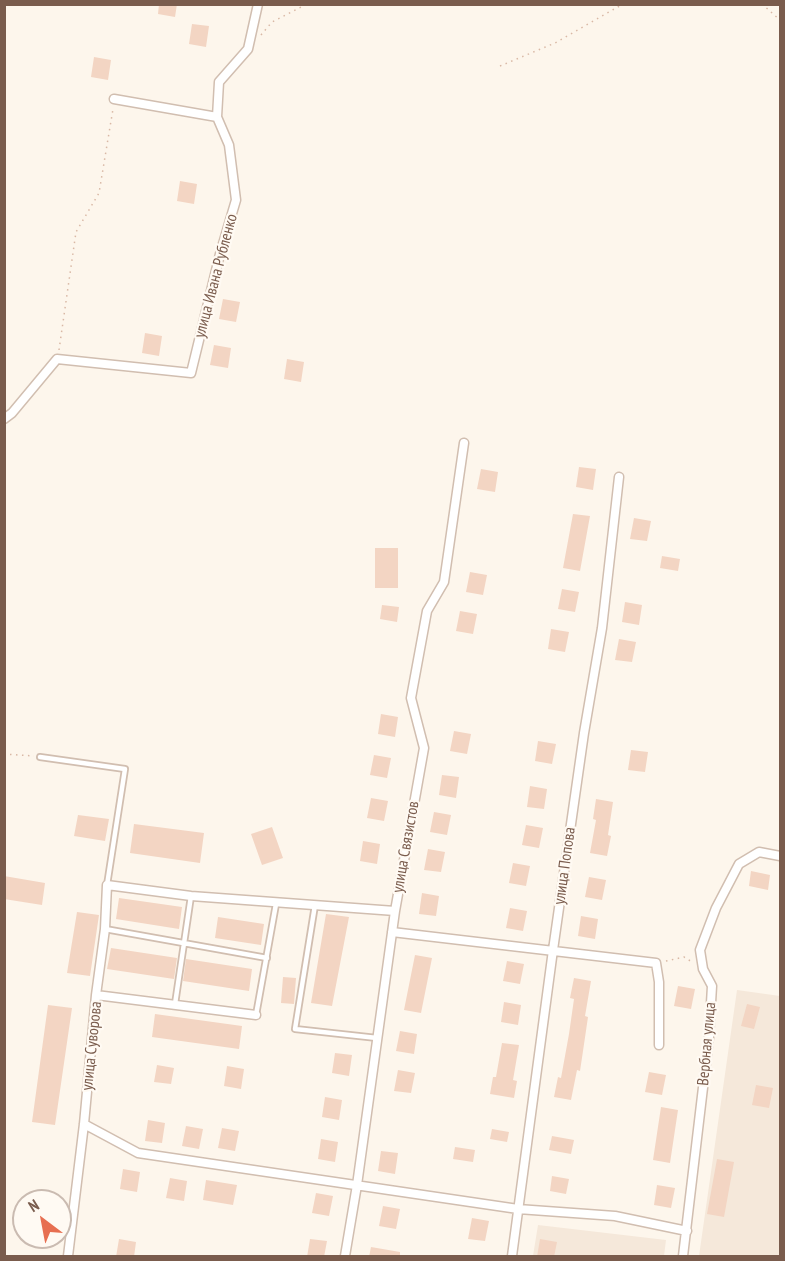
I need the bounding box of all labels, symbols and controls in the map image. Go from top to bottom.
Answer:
street label: улица Ивана Рубленко [190,212,242,340]
street label: улица Связистов [389,800,423,894]
street label: улица Попова [550,826,580,906]
street label: улица Суворова [78,1000,106,1092]
street label: Вербная улица [694,1001,720,1087]
north arrow [12,1189,72,1249]
text: N [25,1195,42,1216]

